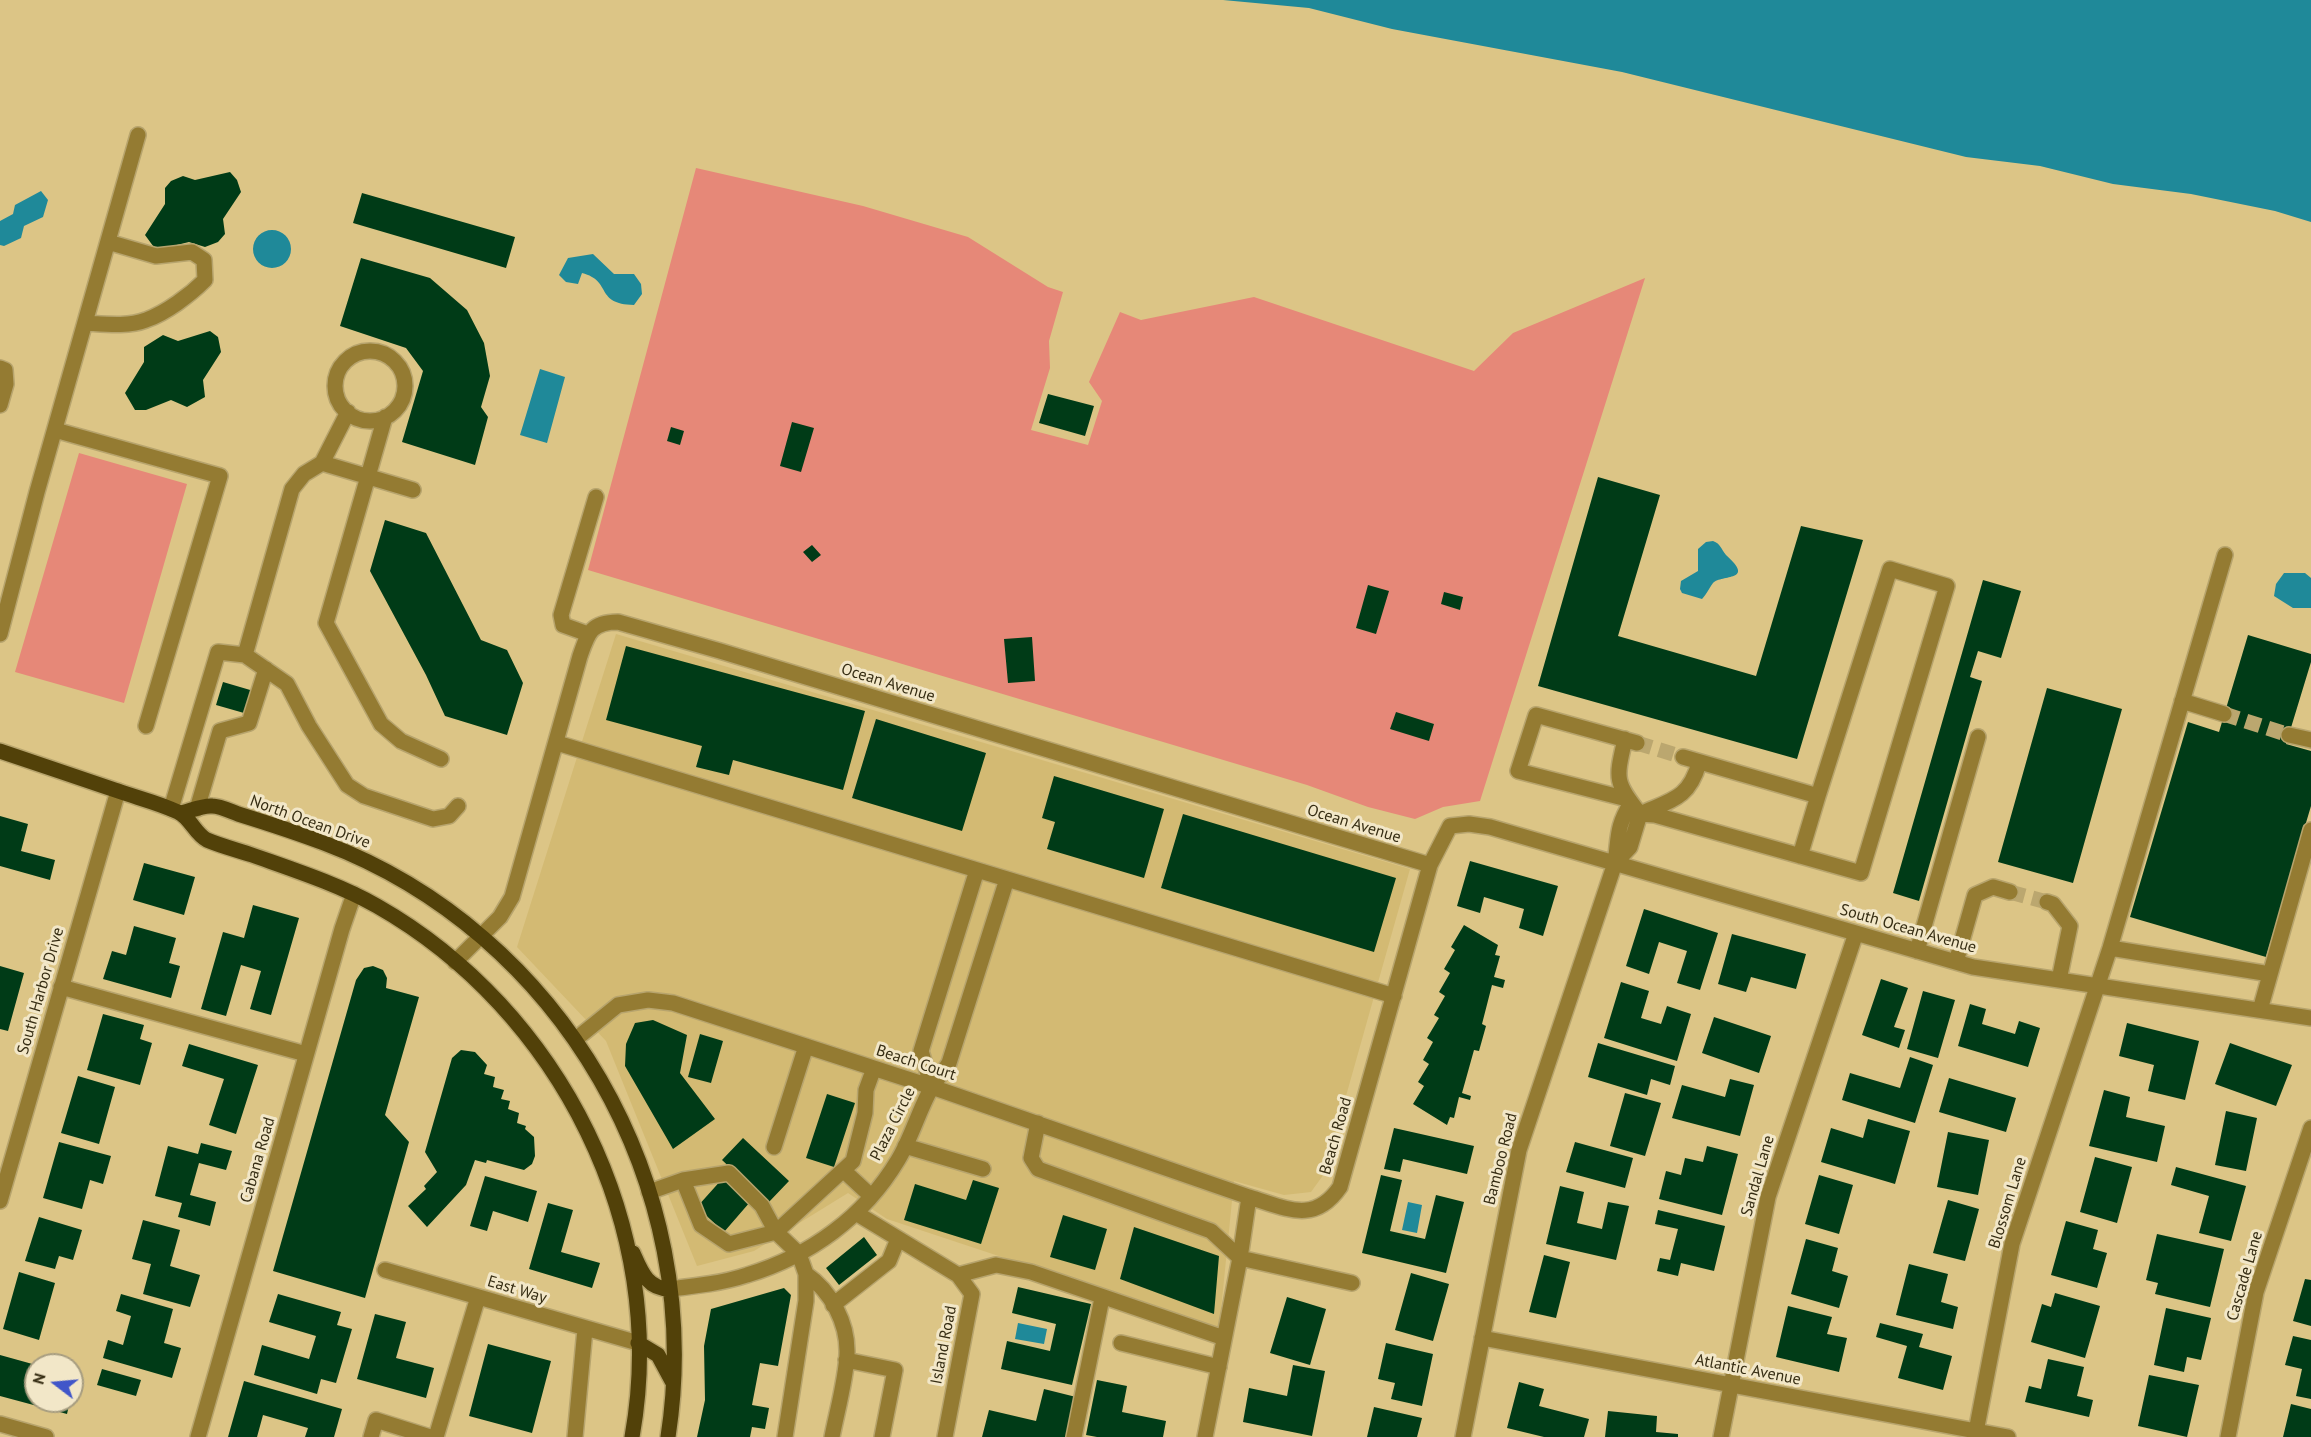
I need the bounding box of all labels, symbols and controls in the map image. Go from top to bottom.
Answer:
street label: Ocean Avenue [839,660,937,706]
street label: North Ocean Drive [247,791,373,853]
street label: Ocean Avenue [1305,801,1403,847]
street label: South Ocean Avenue [1838,900,1978,958]
street label: South Harbor Drive [14,925,68,1057]
street label: Beach Court [874,1041,958,1085]
street label: Plaza Circle [866,1084,920,1164]
street label: Beach Road [1316,1095,1356,1177]
street label: Bamboo Road [1480,1111,1522,1207]
street label: Cabana Road [237,1115,279,1205]
street label: Sandal Lane [1737,1133,1779,1219]
street label: Blossom Lane [1985,1155,2031,1251]
street label: Cascade Lane [2223,1229,2267,1323]
street label: East Way [485,1272,549,1308]
street label: Island Road [927,1304,961,1386]
street label: Atlantic Avenue [1694,1350,1802,1390]
north arrow [24,1353,84,1413]
text: N [28,1371,50,1386]

